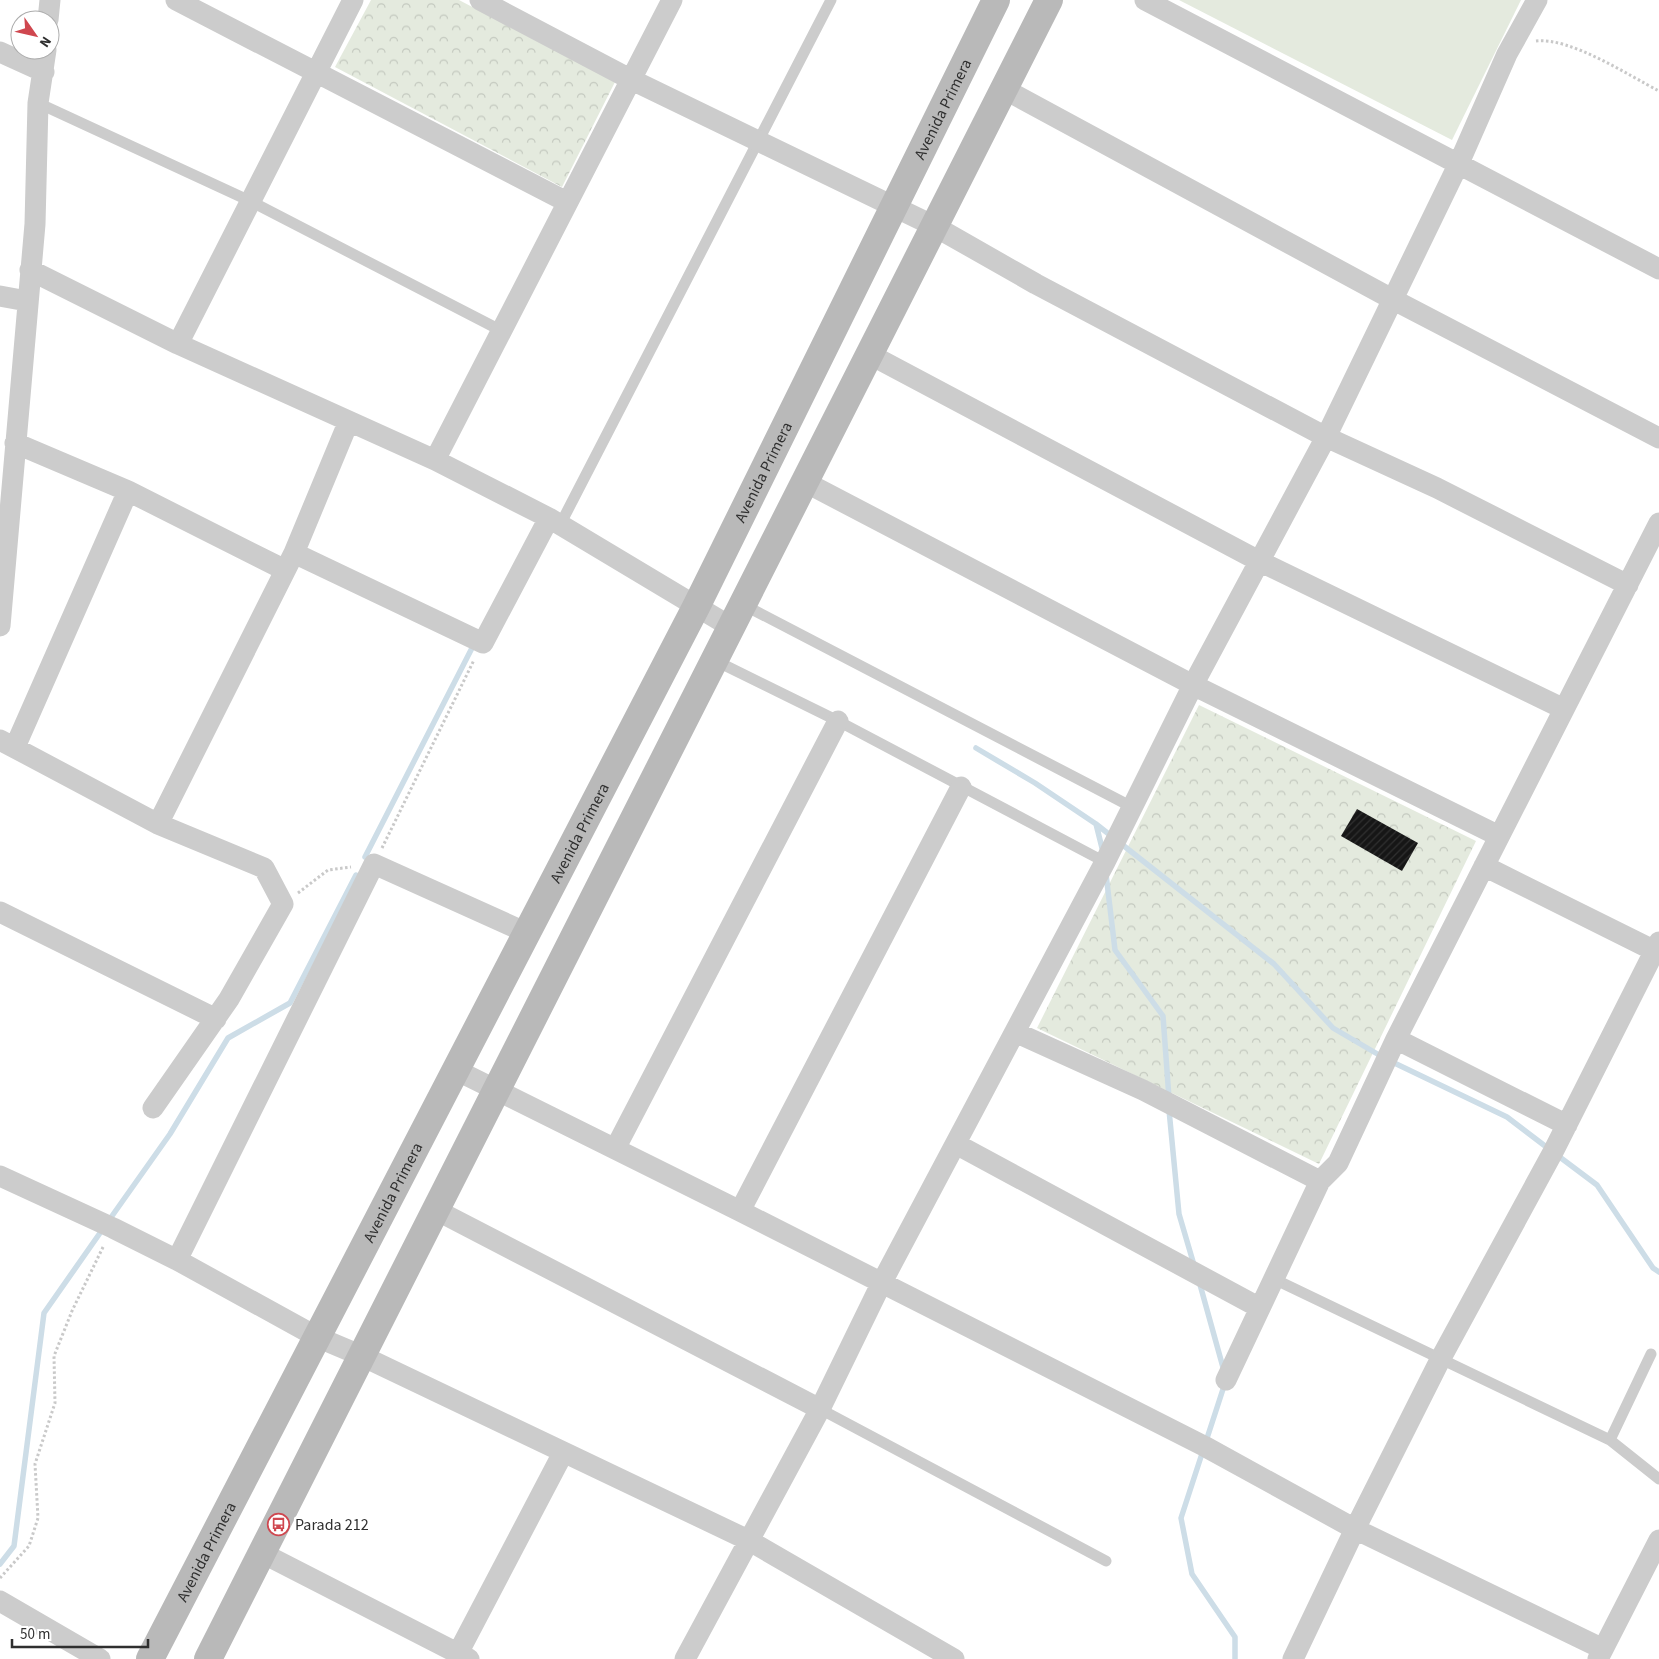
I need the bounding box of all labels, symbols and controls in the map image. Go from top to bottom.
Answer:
north arrow [10,10,60,60]
text: N [34,32,56,51]
street label: Avenida Primera [909,55,977,163]
street label: Avenida Primera [729,418,798,526]
street label: Avenida Primera [545,779,615,887]
street label: Avenida Primera [358,1139,428,1246]
street label: Avenida Primera [172,1498,242,1606]
bus stop icon: Parada 212 [267,1512,291,1536]
place label: Parada 212 [295,1514,369,1536]
scale bar [12,1616,149,1648]
text: 50 m [20,1624,50,1645]

